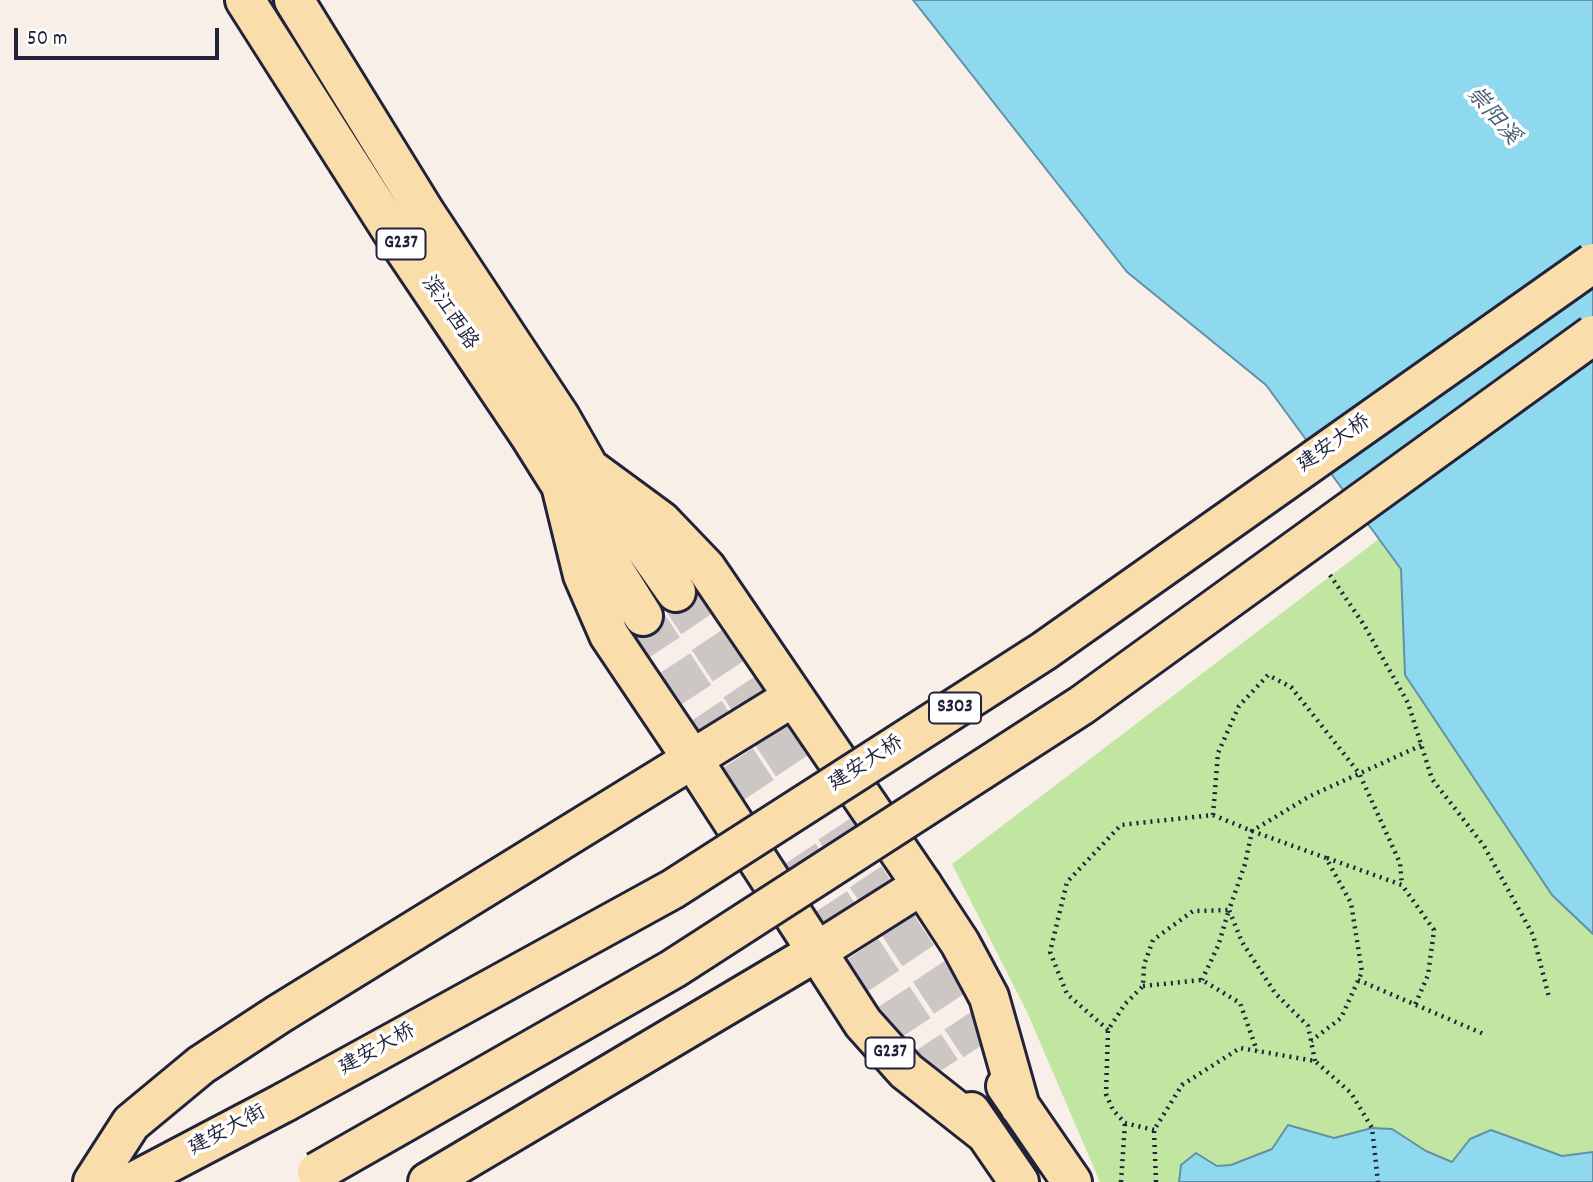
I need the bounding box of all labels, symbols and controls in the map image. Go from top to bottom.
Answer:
scale bar [18,14,222,58]
text: 50 m [27,25,67,55]
water label: 崇阳溪 [1458,82,1524,152]
road number: G237 [376,228,426,260]
street label: 滨江西路 [414,272,482,356]
street label: 建安大桥 [1293,411,1377,479]
road number: S303 [929,692,981,723]
street label: 建安大桥 [825,732,909,798]
street label: 建安大桥 [335,1020,421,1082]
road number: G237 [866,1037,914,1068]
street label: 建安大街 [185,1101,271,1163]

